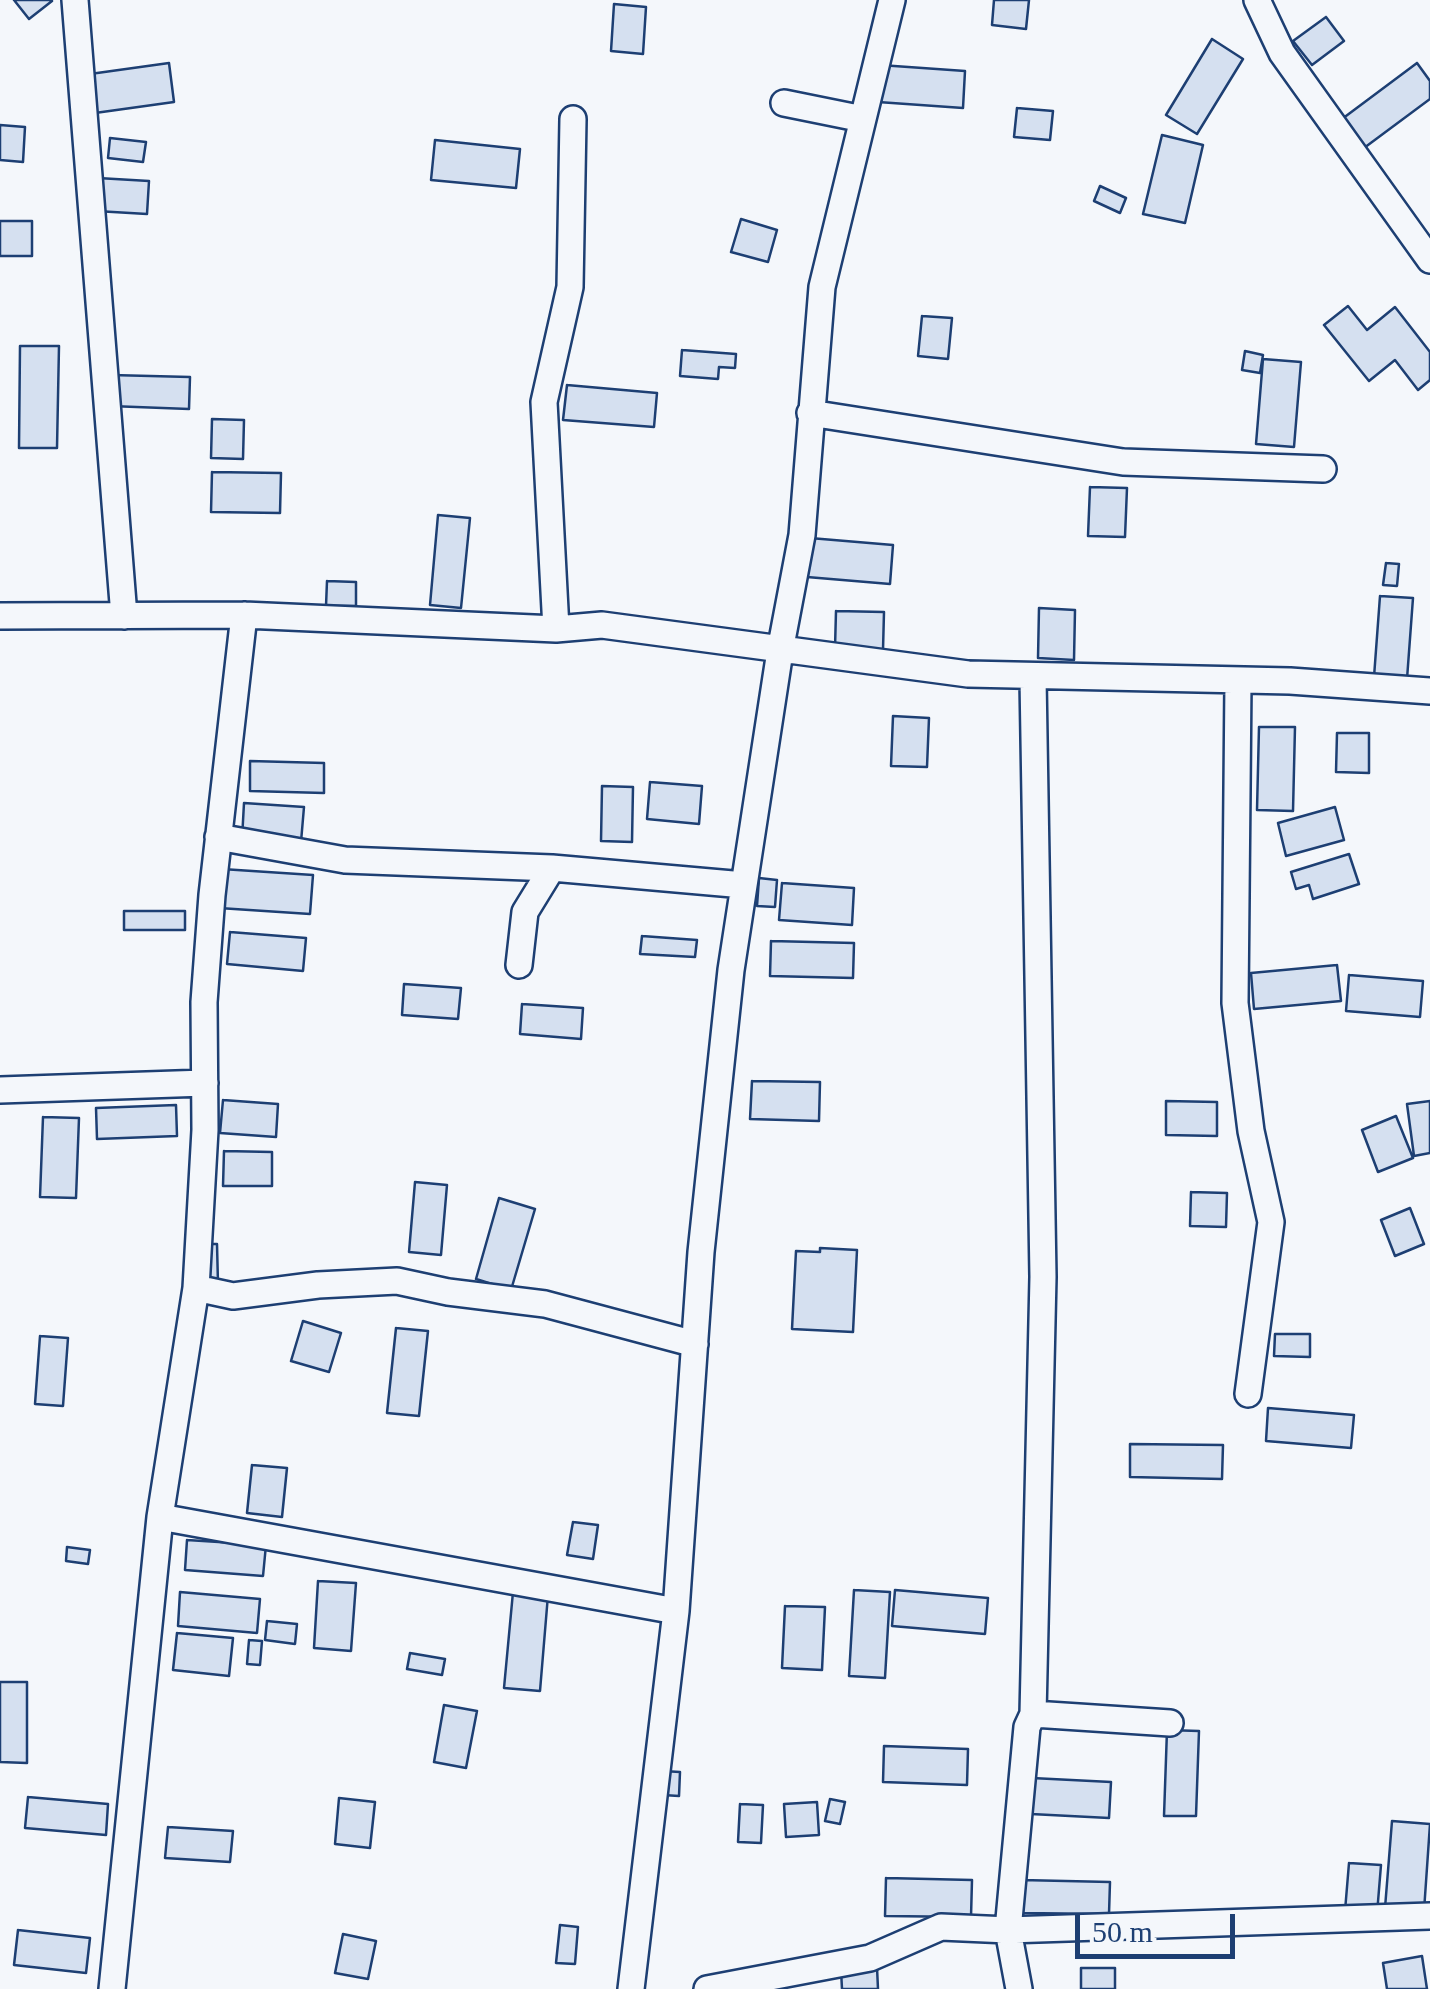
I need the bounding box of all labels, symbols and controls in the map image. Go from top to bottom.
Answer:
scale bar [1080,1894,1240,1956]
text: 50 m [1092,1915,1153,1948]

